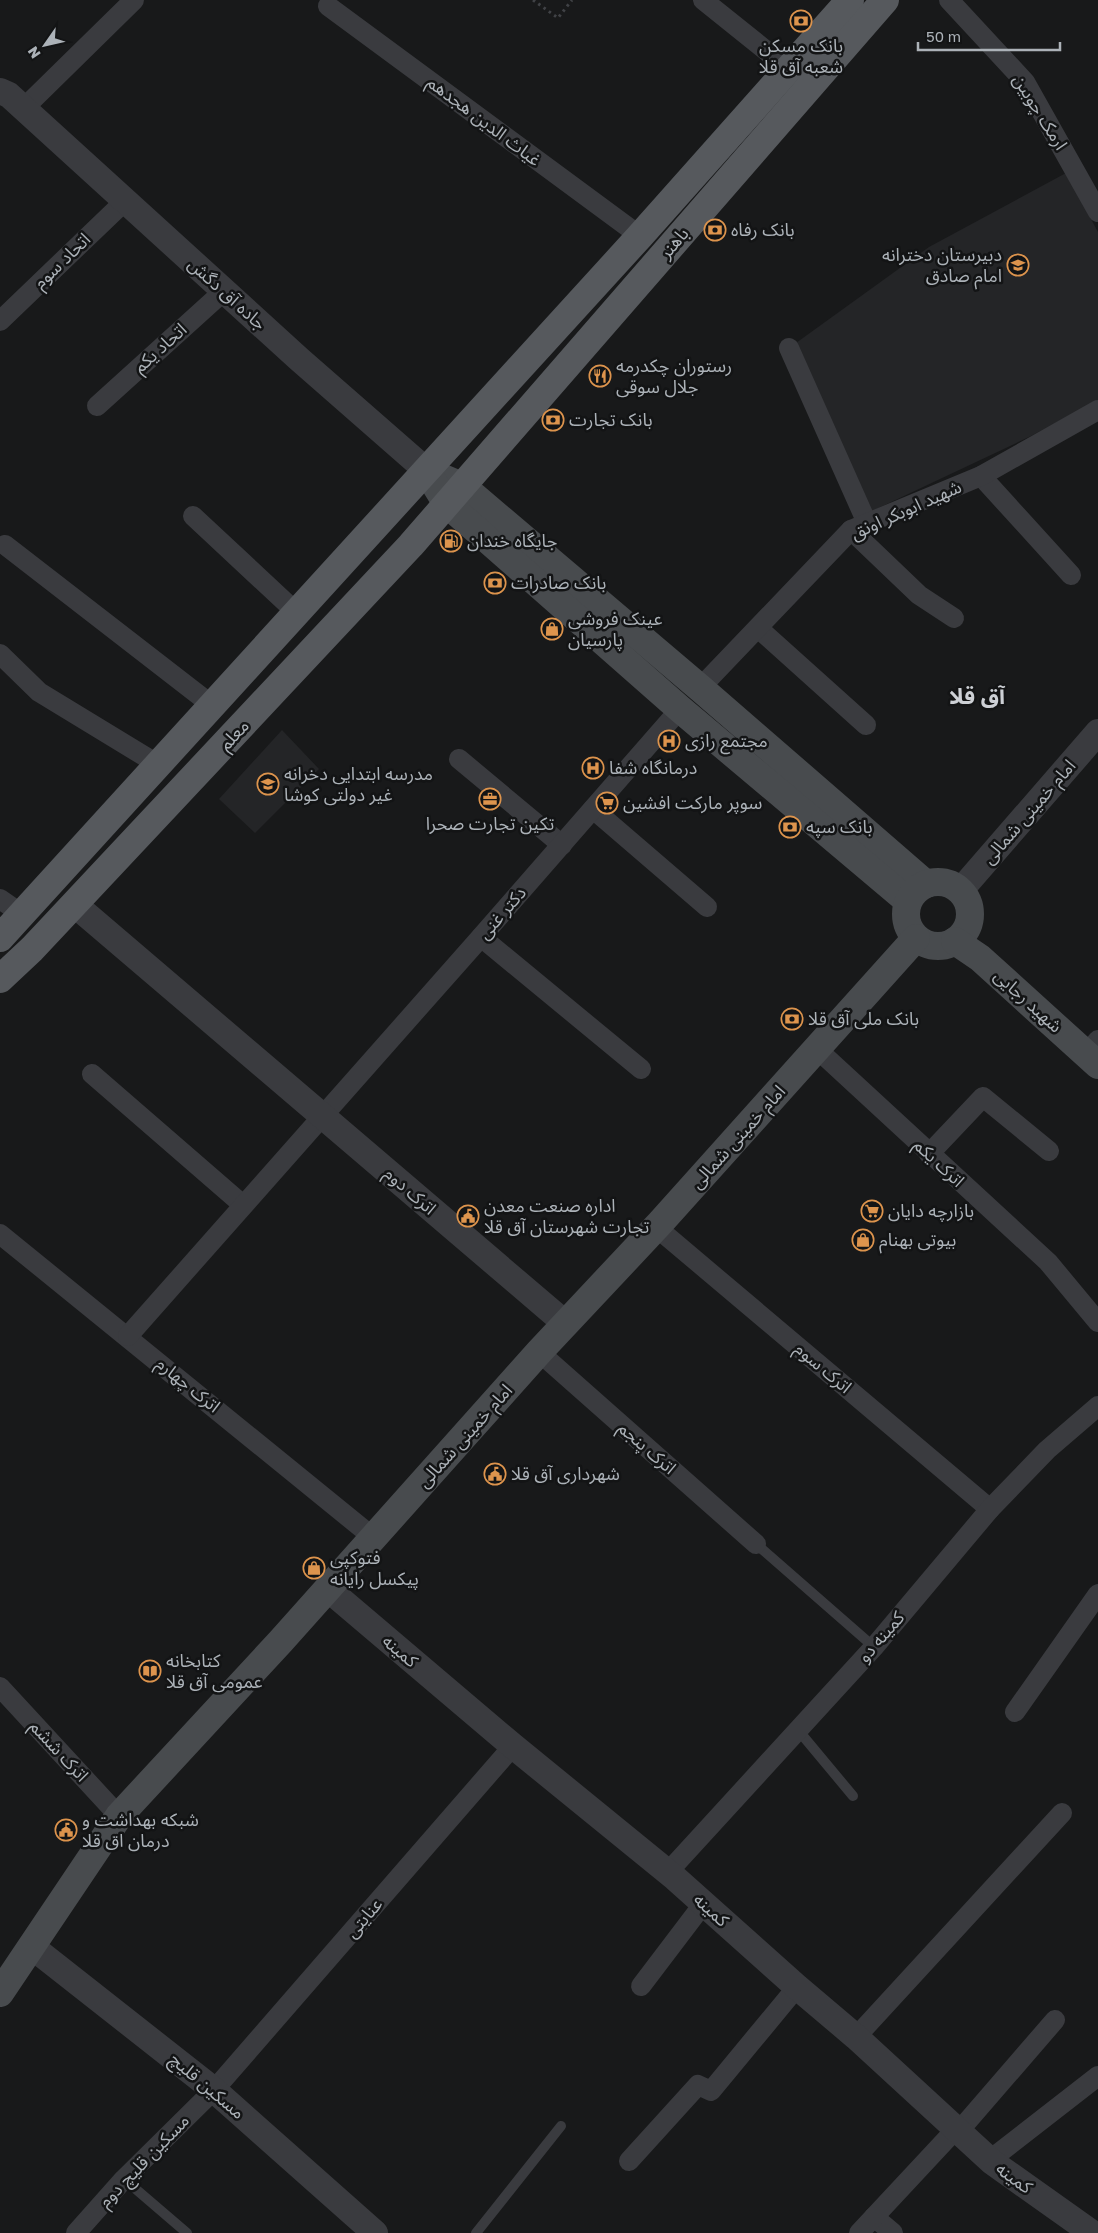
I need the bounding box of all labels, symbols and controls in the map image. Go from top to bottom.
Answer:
bank icon: بانک مسکن شعبه آق قلا [789,9,813,33]
north arrow [20,20,70,70]
scale bar [918,20,1060,52]
text: 50 m [926,27,961,45]
place label: بانک مسکن شعبه آق قلا [759,34,843,77]
text: N [24,43,44,62]
street label: ارمک چوبین [1008,69,1073,154]
street label: غیاث الدین هجدهم [422,70,546,173]
bank icon: بانک رفاه [703,218,727,242]
place label: بانک رفاه [731,218,795,241]
street label: باهنر [653,222,693,264]
street label: اتحاد سوم [28,228,97,296]
place label: دبیرستان دخترانه امام صادق [882,243,1002,290]
street label: جاده آق دگش [183,252,271,335]
school or university icon: دبیرستان دخترانه امام صادق [1006,253,1030,277]
street label: اتحاد یکم [128,318,193,379]
place label: رستوران چکدرمه جلال سوقی [616,354,732,398]
restaurant icon: رستوران چکدرمه جلال سوقی [588,364,612,388]
bank icon: بانک تجارت [541,408,565,432]
place label: بانک تجارت [569,408,653,431]
street label: شهید ابوبکر اونق [847,475,965,544]
fuel station icon: جایگاه خندان [439,529,463,553]
place label: جایگاه خندان [467,529,557,552]
bank icon: بانک صادرات [483,571,507,595]
place label: بانک صادرات [511,571,606,594]
place label: عینک فروشی پارسیان [568,607,663,651]
shop icon: عینک فروشی پارسیان [540,617,564,641]
district label: آق قلا [949,682,1006,709]
street label: معلم [214,714,255,756]
hospital icon: مجتمع رازی [657,729,681,753]
place label: مجتمع رازی [685,729,768,755]
street label: امام خمینی شمالی [977,754,1083,871]
hospital icon: درمانگاه شفا [581,756,605,780]
place label: درمانگاه شفا [609,756,697,779]
place label: مدرسه ابتدایی دخرانه غیر دولتی کوشا [284,762,433,806]
school or university icon: مدرسه ابتدایی دخرانه غیر دولتی کوشا [256,772,280,796]
office icon: تکین تجارت صحرا [478,787,502,811]
supermarket icon: سوپر مارکت افشین [595,791,619,815]
place label: سوپر مارکت افشین [623,791,762,814]
place label: تکین تجارت صحرا [426,812,554,835]
bank icon: بانک سپه [778,815,802,839]
place label: بانک سپه [806,815,873,838]
street label: دکتر غنی [472,881,531,944]
street label: شهید رجایی [989,964,1067,1037]
bank icon: بانک ملی آق قلا [780,1007,804,1031]
place label: بانک ملی آق قلا [808,1007,919,1030]
street label: امام خمینی شمالی [685,1080,792,1195]
street label: اترک یکم [908,1133,969,1193]
street label: اترک دوم [378,1162,441,1222]
place label: اداره صنعت معدن تجارت شهرستان آق قلا [484,1194,649,1238]
supermarket icon: بازارچه دایان [860,1199,884,1223]
place label: بازارچه دایان [888,1199,974,1222]
public building icon: اداره صنعت معدن تجارت شهرستان آق قلا [456,1204,480,1228]
shop icon: بیوتی بهنام [851,1228,875,1252]
place label: بیوتی بهنام [879,1228,956,1254]
street label: اترک سوم [788,1337,857,1400]
street label: اترک چهارم [150,1352,225,1420]
street label: امام خمینی شمالی [412,1379,519,1494]
street label: اترک پنجم [612,1416,681,1481]
public building icon: شهرداری آق قلا [483,1462,507,1486]
place label: شهرداری آق قلا [511,1462,620,1485]
place label: فتوکپی پیکسل رایانه [330,1546,419,1590]
shop icon: فتوکپی پیکسل رایانه [302,1556,326,1580]
street label: کمینه دو [852,1606,909,1666]
street label: کمینه [378,1629,423,1672]
place label: کتابخانه عمومی آق قلا [166,1649,263,1693]
library icon: کتابخانه عمومی آق قلا [138,1659,162,1683]
street label: اترک ششم [24,1715,94,1788]
place label: شبکه بهداشت و درمان اق قلا [82,1808,199,1852]
public building icon: شبکه بهداشت و درمان اق قلا [54,1818,78,1842]
street label: کمینه [690,1888,734,1931]
street label: عنایتی [340,1893,387,1943]
street label: مسکین قلیچ [164,2047,250,2125]
street label: مسکین قلیچ دوم [93,2109,196,2214]
street label: کمینه [992,2157,1037,2198]

